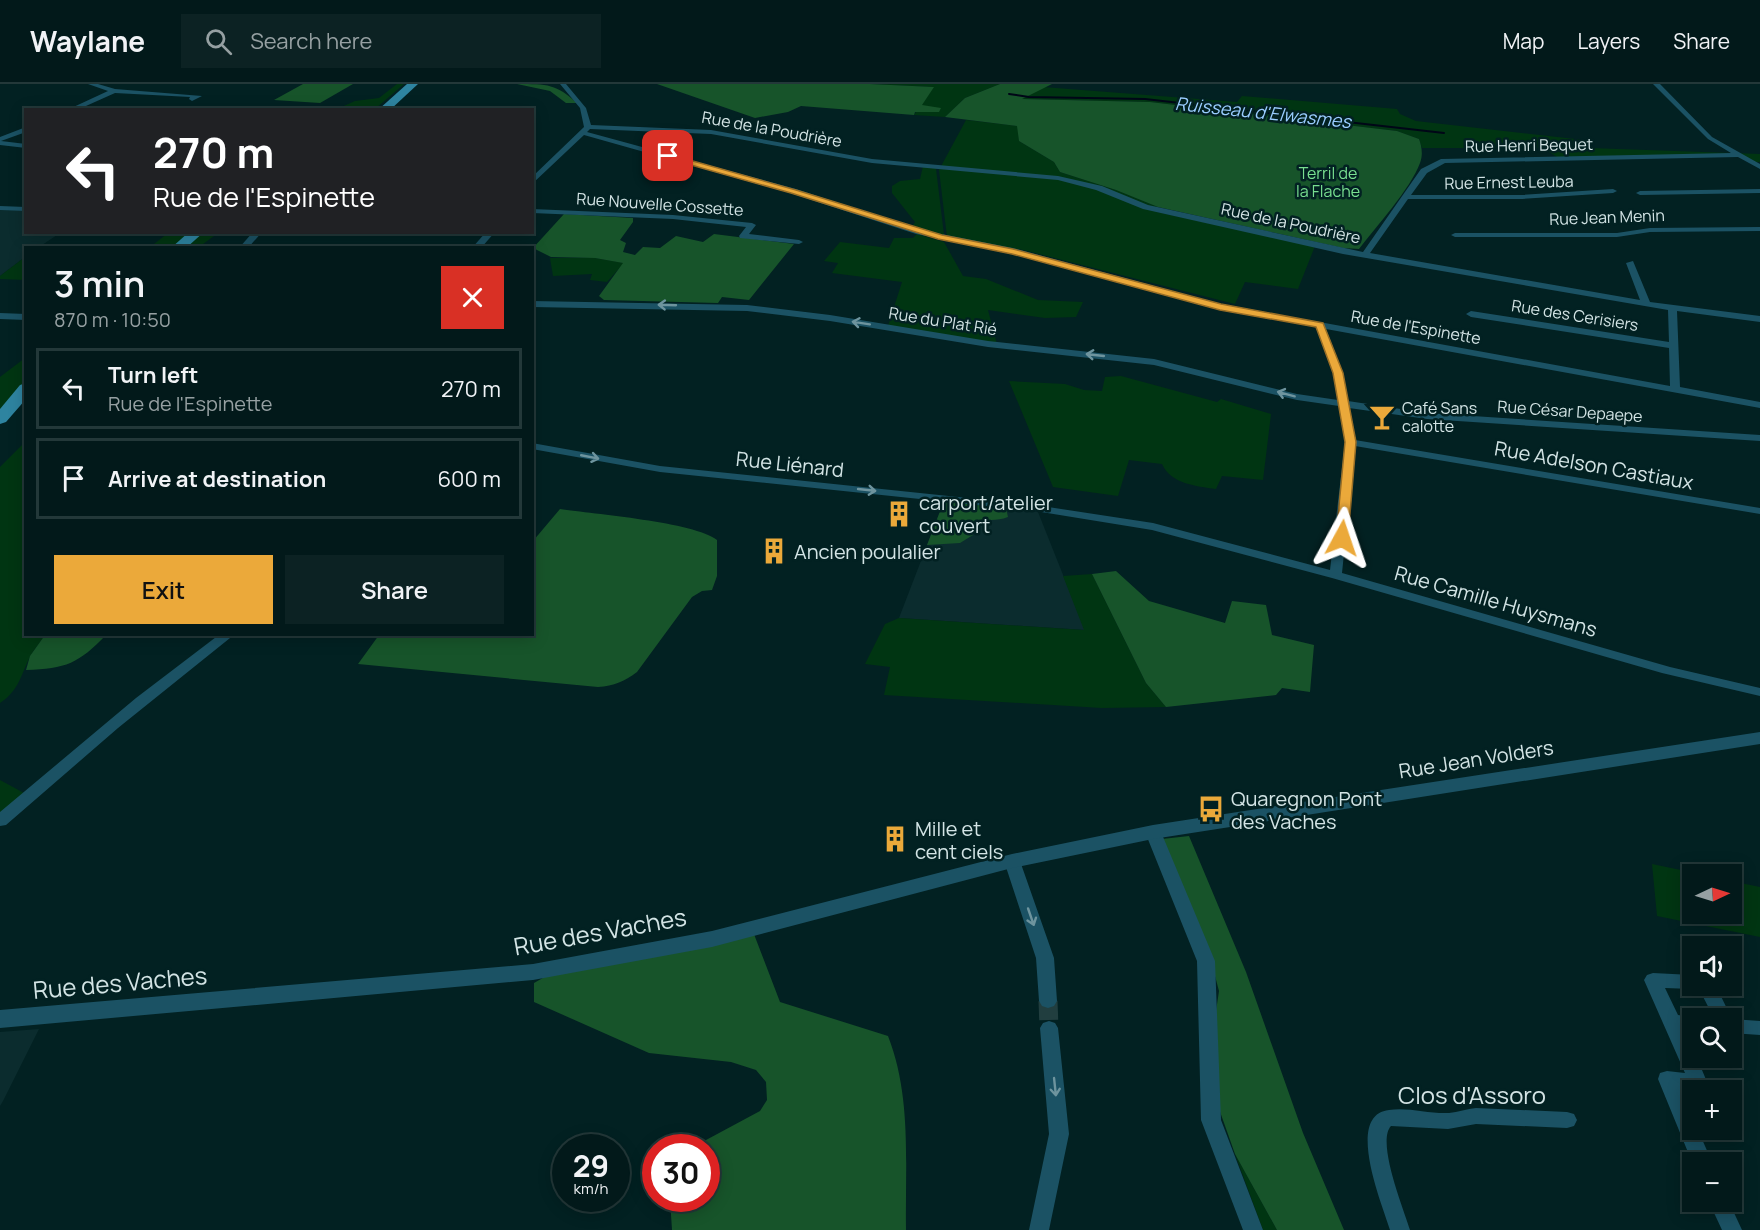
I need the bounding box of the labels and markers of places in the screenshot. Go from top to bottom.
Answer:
pin [642,130,693,181]
place label: Café Sans calotte [1402,397,1477,437]
bar icon: Café Sans calotte [1367,402,1397,432]
place label: carport/atelier couvert [919,489,1053,539]
building icon: carport/atelier couvert [884,499,914,529]
building icon: Ancien poulalier [759,536,789,566]
place label: Ancien poulalier [794,538,941,565]
place label: Quaregnon Pont des Vaches [1231,785,1382,835]
bus stop icon: Quaregnon Pont des Vaches [1196,794,1226,824]
place label: Mille et cent ciels [915,815,1003,865]
building icon: Mille et cent ciels [880,824,910,854]

